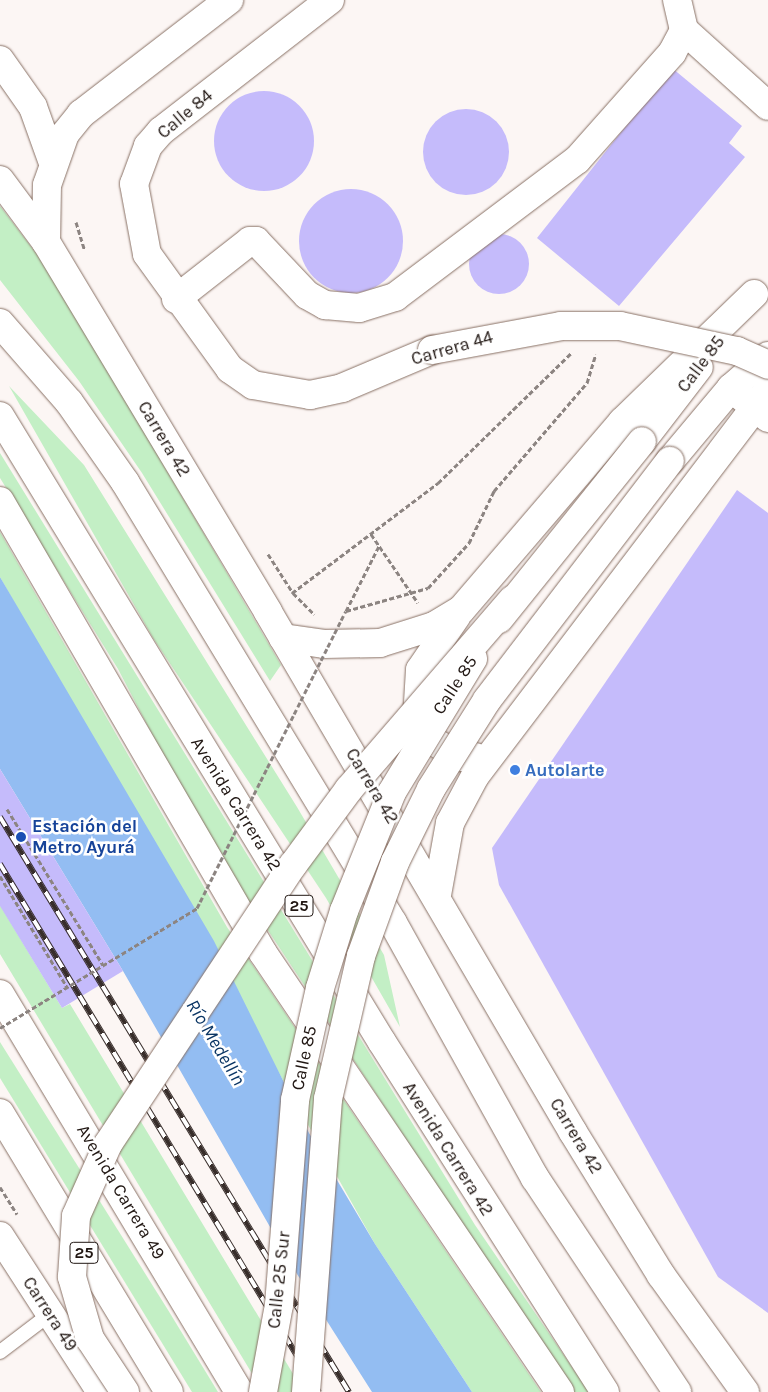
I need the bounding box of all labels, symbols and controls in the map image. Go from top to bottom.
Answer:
street label: Calle 84 [153,85,217,143]
street label: Carrera 44 [409,326,495,370]
street label: Calle 85 [673,331,729,397]
street label: Carrera 42 [133,397,195,481]
street label: Calle 85 [428,652,482,718]
street label: Avenida Carrera 42 [186,733,286,875]
street label: Carrera 42 [341,744,403,828]
place label: Autolarte [525,759,605,781]
marker: Autolarte [509,764,521,776]
place label: Estación del Metro Ayurá [32,816,137,859]
marker: Estación del Metro Ayurá [14,830,28,844]
road number: 25 [284,892,314,919]
water label: Río Medellín [180,996,250,1090]
street label: Calle 85 [287,1024,321,1092]
street label: Avenida Carrera 42 [398,1078,498,1220]
street label: Carrera 42 [545,1094,607,1178]
street label: Avenida Carrera 49 [72,1121,170,1263]
street label: Calle 25 Sur [263,1230,295,1330]
road number: 25 [69,1240,99,1266]
street label: Carrera 49 [18,1273,82,1355]

